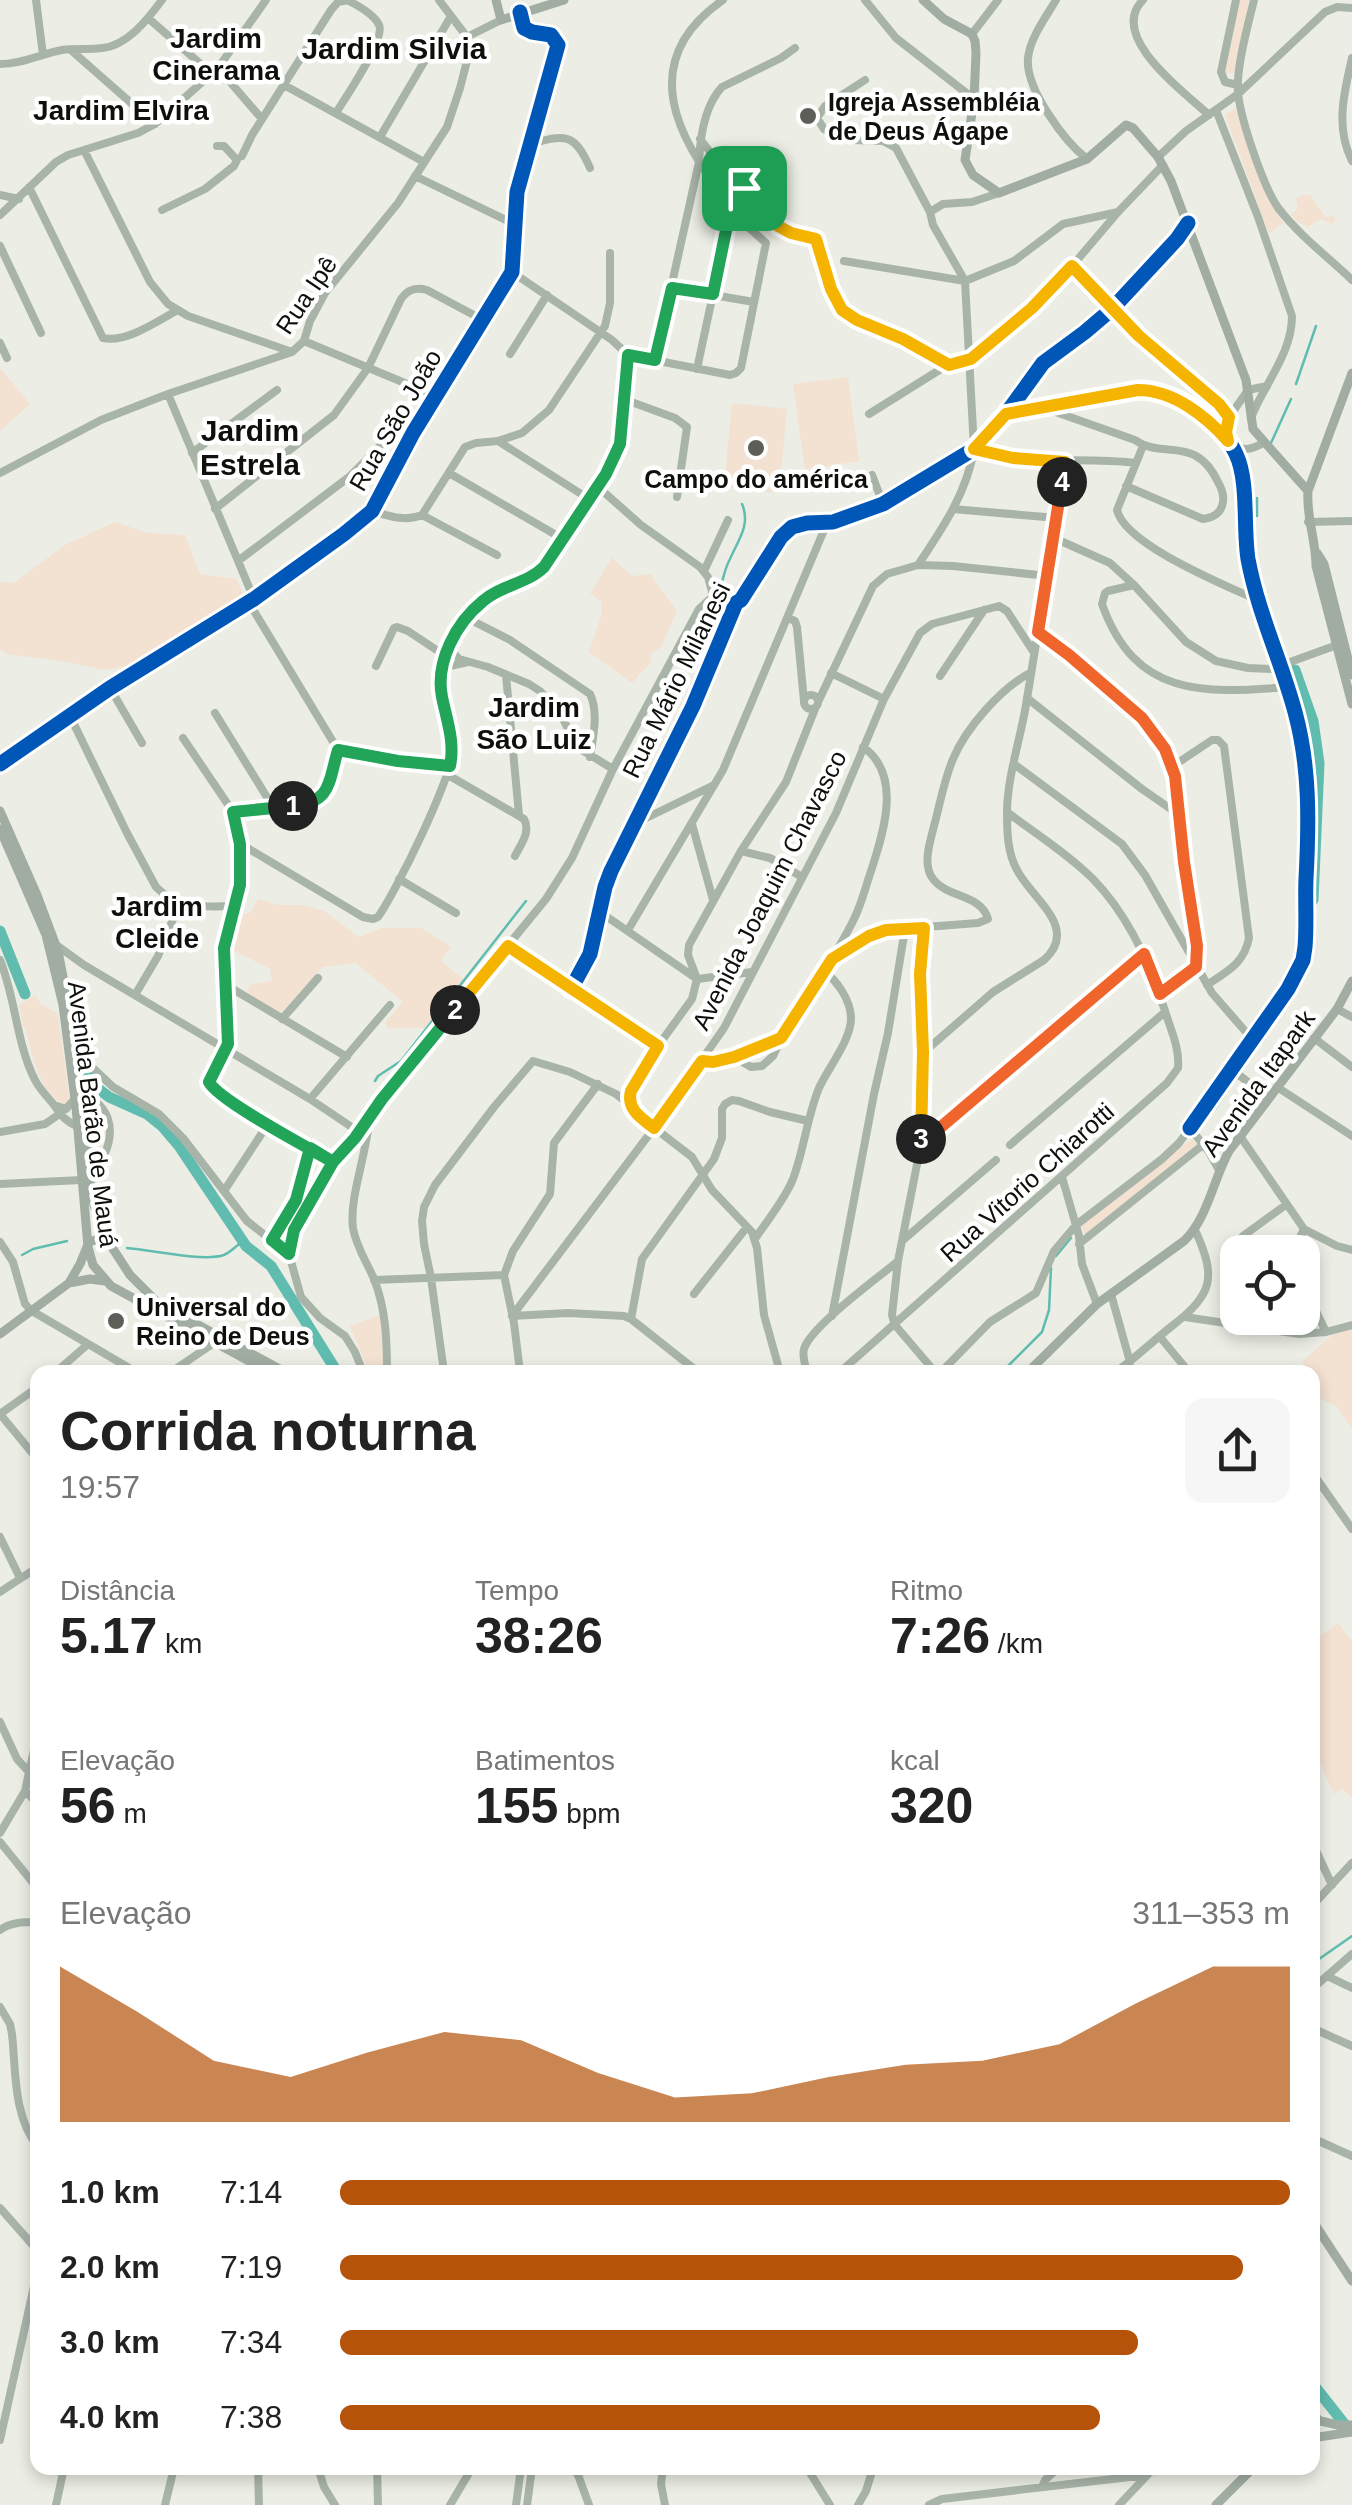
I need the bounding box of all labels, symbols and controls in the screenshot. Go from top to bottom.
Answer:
district label: Jardim Cinerama [152,23,280,86]
district label: Jardim Silvia [301,32,487,65]
place label: Igreja Assembléia de Deus Ágape [828,88,1041,145]
district label: Jardim Elvira [33,95,209,126]
marker: Igreja Assembléia de Deus Ágape [797,105,819,127]
pin [702,146,787,231]
icon: arrive [717,161,772,216]
street label: Rua Ipê [270,251,342,339]
street label: Rua São João [343,344,447,496]
district label: Jardim Estrela [200,414,300,481]
marker: Campo do américa [745,437,767,459]
pin: 4 [1037,457,1087,507]
place label: Campo do américa [644,465,869,493]
text: 4 [1054,466,1070,497]
street label: Rua Mário Milanesi [617,578,735,782]
district label: Jardim São Luiz [476,692,592,755]
street label: Avenida Joaquim Chavasco [686,746,852,1034]
pin: 1 [268,781,318,831]
text: 1 [285,790,301,821]
district label: Jardim Cleide [111,891,203,954]
street label: Avenida Barão de Mauá [63,979,123,1249]
pin: 2 [430,985,480,1035]
text: 2 [447,994,463,1025]
street label: Avenida Itapark [1196,1004,1321,1161]
street label: Rua Vitorio Chiarotti [935,1097,1119,1267]
pin: 3 [896,1114,946,1164]
text: 3 [913,1123,929,1154]
map controls [1220,1235,1320,1335]
button: locate [1220,1235,1320,1335]
place label: Universal do Reino de Deus [136,1293,310,1350]
marker: Universal do Reino de Deus [105,1310,127,1332]
button: share [1185,1398,1290,1503]
text: Corrida noturna [60,1400,476,1462]
text: 19:57 [60,1469,140,1505]
text: Distância [60,1575,175,1606]
text: Tempo [475,1575,559,1606]
text: Ritmo [890,1575,963,1606]
text: 5.17 [60,1608,157,1664]
text: 38:26 [475,1608,603,1664]
text: 7:26 [890,1608,990,1664]
text: km [157,1628,202,1659]
text: /km [990,1628,1043,1659]
text: Elevação [60,1745,175,1776]
text: Batimentos [475,1745,615,1776]
text: kcal [890,1745,940,1776]
text: 56 [60,1778,116,1834]
text: 155 [475,1778,558,1834]
text: 320 [890,1778,973,1834]
text: m [116,1798,147,1829]
text: bpm [558,1798,621,1829]
text: Elevação [60,1895,192,1931]
text: 311–353 m [1132,1895,1290,1931]
text: 1.0 km [60,2174,160,2210]
text: 7:14 [220,2174,282,2210]
text: 2.0 km [60,2249,160,2285]
text: 7:19 [220,2249,282,2285]
text: 3.0 km [60,2324,160,2360]
text: 7:34 [220,2324,282,2360]
text: 4.0 km [60,2399,160,2435]
text: 7:38 [220,2399,282,2435]

